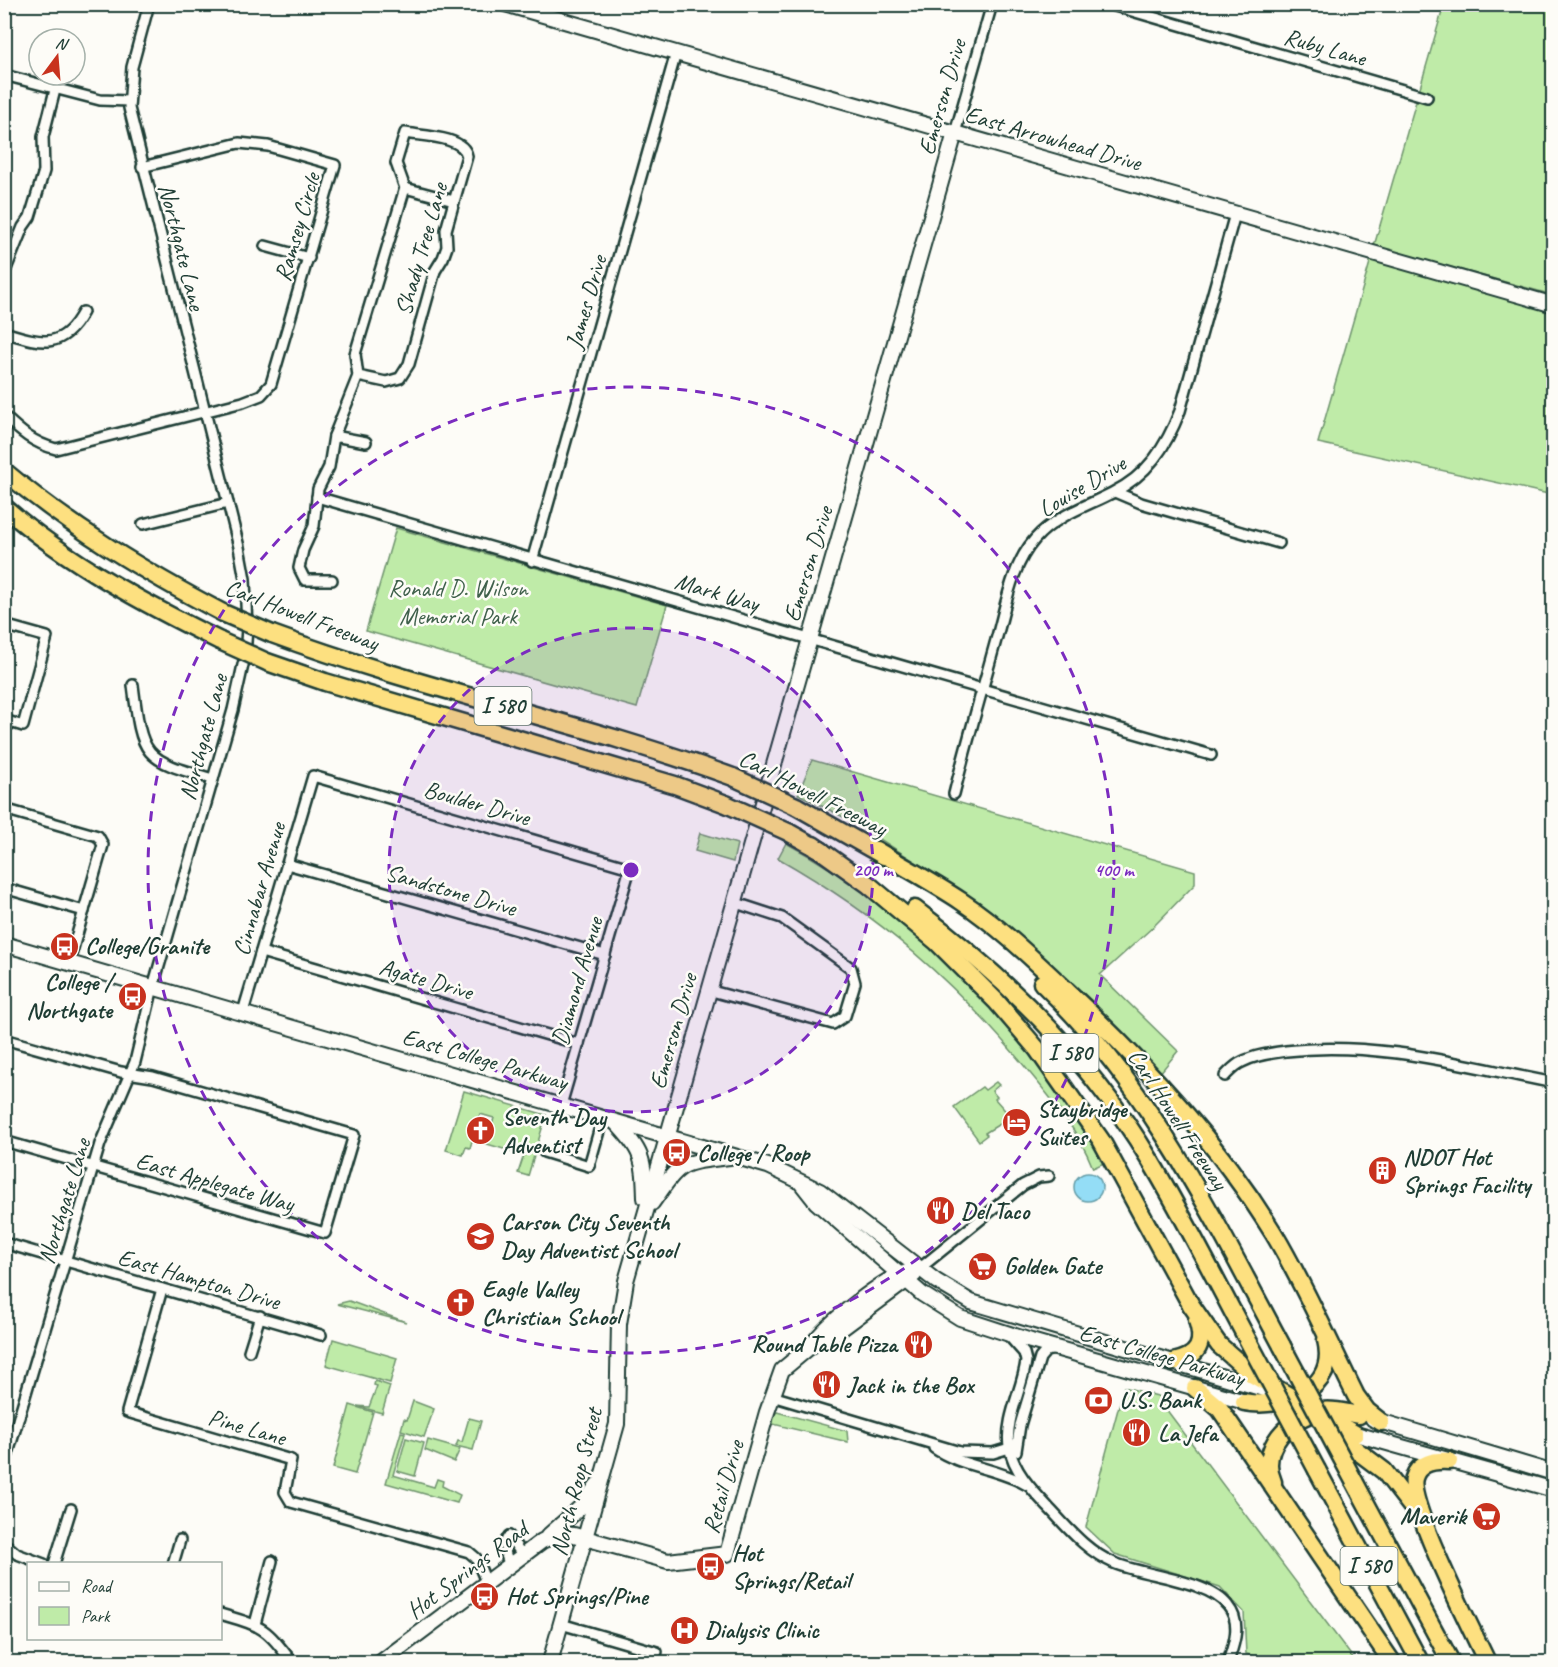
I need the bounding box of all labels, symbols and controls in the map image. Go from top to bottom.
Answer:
street label: Ruby Lane [1281,21,1371,74]
north arrow [27,27,87,87]
text: N [53,33,71,55]
street label: Emerson Drive [911,34,973,158]
street label: East Arrowhead Drive [961,99,1147,178]
street label: Ramsey Circle [267,167,327,285]
street label: Shady Tree Lane [388,177,455,319]
street label: Northgate Lane [152,181,213,316]
street label: James Drive [558,250,614,353]
street label: Louise Drive [1033,447,1133,524]
street label: Emerson Drive [776,501,840,625]
street label: Mark Way [671,566,764,619]
street label: Carl Howell Freeway [221,572,385,659]
park label: Ronald D. Wilson Memorial Park [388,573,529,631]
street label: Northgate Lane [172,669,235,803]
road number: I 580 [474,687,532,725]
street label: Carl Howell Freeway [734,743,894,844]
street label: Boulder Drive [421,774,535,833]
street label: Cinnabar Avenue [226,817,293,959]
street label: Sandstone Drive [382,857,522,924]
text: 200 m [854,859,894,881]
text: 400 m [1095,859,1135,881]
centre of rings [621,860,641,880]
street label: Diamond Avenue [544,912,610,1048]
bus stop icon: College/Granite [48,930,80,962]
place label: College/Granite [85,931,211,961]
street label: Agate Drive [376,951,478,1007]
place label: College / Northgate [26,967,117,1025]
street label: Emerson Drive [642,968,704,1092]
bus stop icon: College / Northgate [117,980,149,1012]
street label: East College Parkway [399,1021,573,1097]
road number: I 580 [1042,1034,1098,1072]
street label: Carl Howell Freeway [1121,1043,1236,1197]
place label: Staybridge Suites [1037,1094,1129,1152]
place label: Seventh Day Adventist [502,1102,608,1160]
hotel icon: Staybridge Suites [1000,1107,1032,1139]
church icon: Seventh Day Adventist [465,1115,497,1147]
street label: Northgate Lane [31,1133,98,1267]
bus stop icon: College / Roop [660,1137,692,1169]
place label: College / Roop [697,1138,811,1168]
place label: NDOT Hot Springs Facility [1403,1142,1533,1200]
street label: East Applegate Way [133,1145,299,1219]
building icon: NDOT Hot Springs Facility [1366,1155,1398,1187]
restaurant icon: Del Taco [924,1195,956,1227]
place label: Del Taco [961,1196,1031,1226]
place label: Carson City Seventh Day Adventist School [501,1207,681,1265]
school or university icon: Carson City Seventh Day Adventist School [464,1220,496,1252]
street label: East Hampton Drive [115,1242,285,1317]
supermarket icon: Golden Gate [967,1250,999,1282]
place label: Golden Gate [1004,1251,1103,1281]
place label: Eagle Valley Christian School [482,1274,625,1332]
church icon: Eagle Valley Christian School [445,1287,477,1319]
street label: East College Parkway [1076,1317,1250,1393]
restaurant icon: Round Table Pizza [902,1328,934,1360]
place label: Round Table Pizza [752,1329,899,1359]
restaurant icon: Jack in the Box [811,1369,843,1401]
place label: Jack in the Box [846,1370,976,1400]
bank icon: U.S. Bank [1082,1384,1114,1416]
place label: U.S. Bank [1119,1385,1203,1415]
street label: Pine Lane [205,1402,291,1453]
street label: North Roop Street [543,1403,609,1559]
restaurant icon: La Jefa [1121,1417,1153,1449]
place label: La Jefa [1158,1418,1220,1448]
street label: Retail Drive [695,1435,751,1537]
supermarket icon: Maverik [1471,1500,1503,1532]
place label: Maverik [1400,1501,1468,1531]
street label: Hot Springs Road [400,1513,536,1625]
place label: Hot Springs/Retail [732,1538,855,1596]
road number: I 580 [1340,1547,1398,1585]
bus stop icon: Hot Springs/Retail [695,1551,727,1583]
legend [27,1562,222,1640]
text: Road [81,1575,114,1597]
bus stop icon: Hot Springs/Pine [469,1580,501,1612]
place label: Hot Springs/Pine [506,1581,650,1611]
text: Park [81,1605,111,1627]
hospital icon: Dialysis Clinic [668,1614,700,1646]
place label: Dialysis Clinic [705,1615,820,1645]

